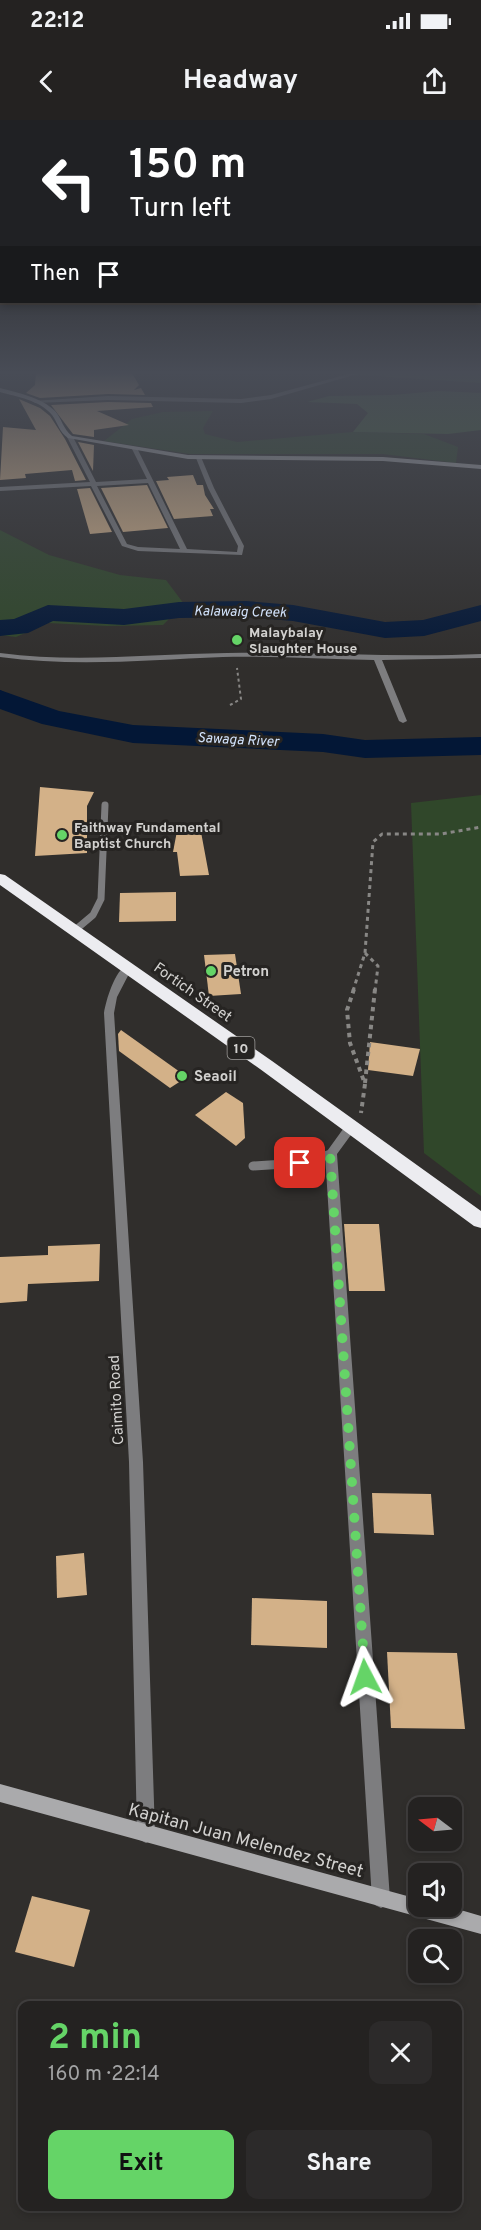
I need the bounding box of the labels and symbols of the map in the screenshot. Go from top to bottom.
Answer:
water label: Kalawaig Creek [194,603,287,622]
place label: Malaybalay Slaughter House [249,625,357,658]
marker: Malaybalay Slaughter House [230,633,244,647]
water label: Sawaga River [197,730,281,751]
place label: Faithway Fundamental Baptist Church [74,820,220,853]
marker: Faithway Fundamental Baptist Church [55,828,69,842]
street label: Fortich Street [149,959,235,1027]
place label: Petron [223,963,269,982]
marker: Petron [204,964,218,978]
road number: 10 [228,1037,254,1059]
place label: Seaoil [194,1068,237,1087]
marker: Seaoil [175,1069,189,1083]
pin [274,1137,325,1188]
street label: Caimito Road [106,1354,129,1445]
position arrow [333,1645,397,1709]
north arrow [408,1797,462,1851]
street label: Kapitan Juan Melendez Street [125,1799,366,1884]

